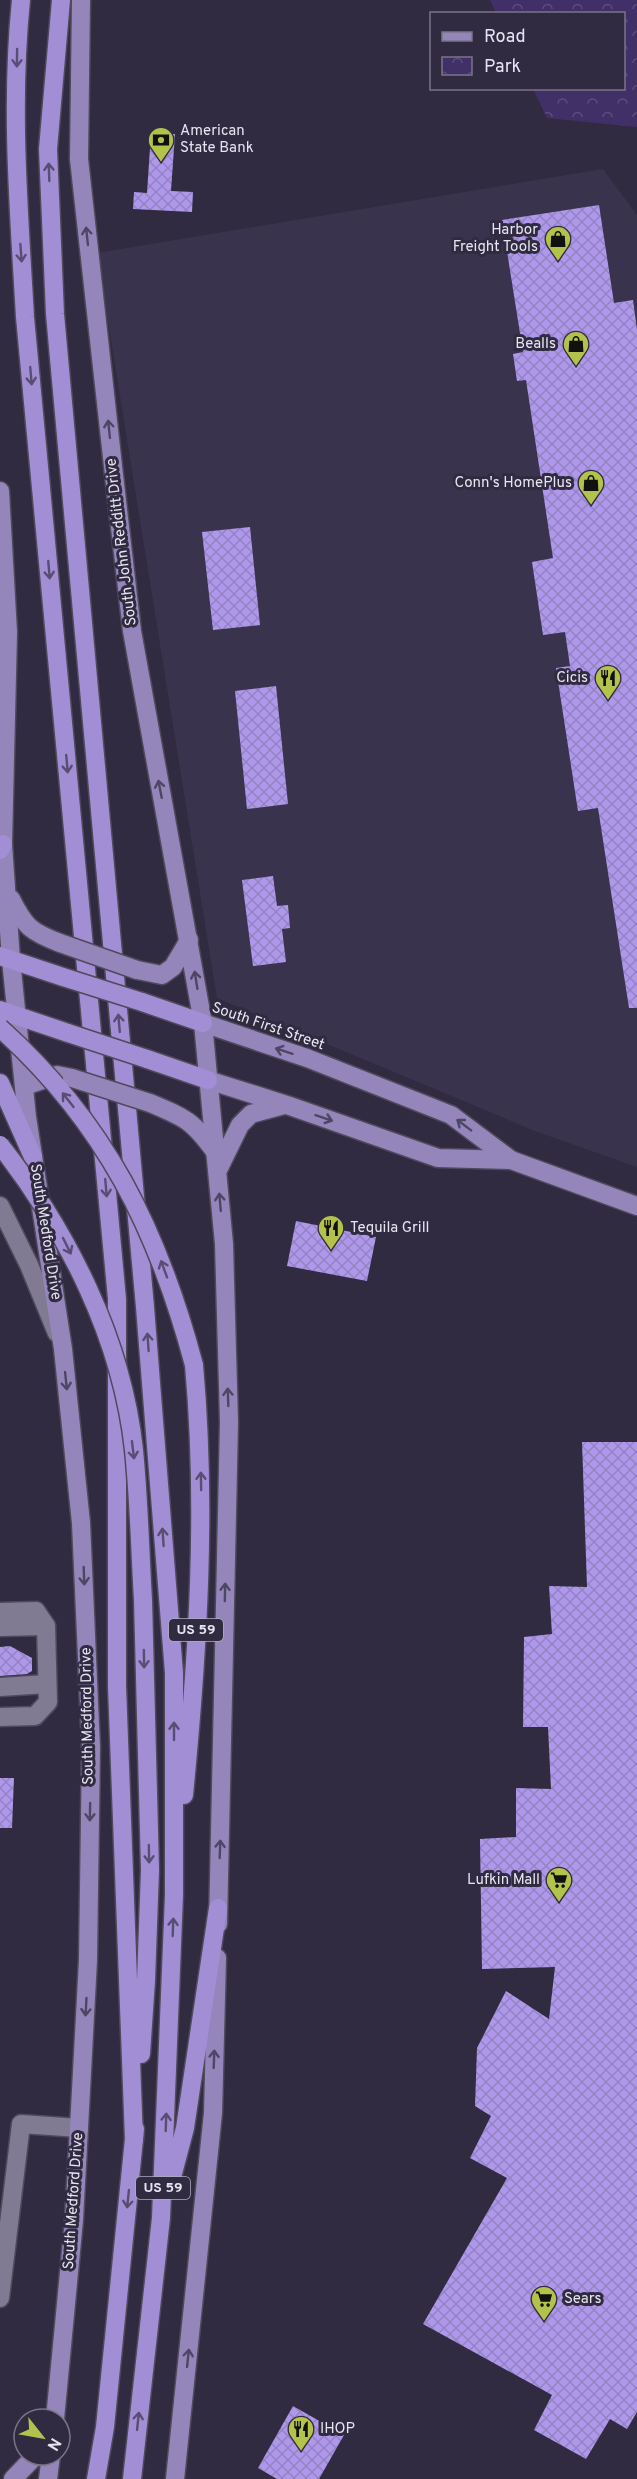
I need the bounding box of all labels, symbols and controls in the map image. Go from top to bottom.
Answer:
legend [430,12,625,90]
text: Road [484,26,526,49]
one-way arrow [11,48,23,68]
text: Park [484,56,521,79]
place label: American State Bank [180,122,254,158]
bank icon: American State Bank [146,125,176,163]
one-way arrow [43,163,55,183]
place label: Harbor Freight Tools [453,221,538,257]
shop icon: Harbor Freight Tools [543,224,573,262]
one-way arrow [81,226,92,246]
one-way arrow [16,243,27,263]
shop icon: Bealls [561,329,591,367]
place label: Bealls [515,335,556,354]
one-way arrow [26,365,37,385]
one-way arrow [103,420,114,440]
street label: South John Redditt Drive [102,457,142,627]
shop icon: Conn's HomePlus [576,468,606,506]
place label: Conn's HomePlus [454,474,572,493]
one-way arrow [44,559,55,579]
restaurant icon: Cicis [593,663,623,701]
place label: Cicis [556,669,588,688]
one-way arrow [62,753,73,773]
one-way arrow [154,779,165,799]
one-way arrow [190,971,201,991]
street label: South First Street [209,999,327,1055]
one-way arrow [113,1013,124,1033]
one-way arrow [275,1044,294,1055]
one-way arrow [61,1093,74,1109]
one-way arrow [314,1113,333,1124]
one-way arrow [456,1119,472,1132]
street label: South Medford Drive [25,1163,65,1301]
one-way arrow [101,1178,112,1198]
one-way arrow [215,1192,226,1212]
restaurant icon: Tequila Grill [316,1213,346,1251]
place label: Tequila Grill [350,1219,430,1238]
one-way arrow [61,1237,73,1255]
one-way arrow [158,1260,169,1279]
one-way arrow [142,1333,153,1353]
one-way arrow [61,1371,72,1391]
one-way arrow [222,1387,234,1407]
one-way arrow [128,1440,139,1460]
one-way arrow [195,1471,207,1491]
one-way arrow [157,1527,168,1547]
one-way arrow [78,1565,89,1585]
one-way arrow [219,1582,231,1602]
road number: US 59 [169,1619,223,1641]
street label: South Medford Drive [77,1647,99,1785]
one-way arrow [139,1648,150,1668]
one-way arrow [168,1722,180,1742]
one-way arrow [84,1802,96,1822]
one-way arrow [214,1840,226,1860]
one-way arrow [144,1843,155,1863]
supermarket icon: Lufkin Mall [544,1865,574,1903]
place label: Lufkin Mall [467,1871,540,1890]
one-way arrow [168,1918,179,1938]
one-way arrow [80,1997,91,2017]
one-way arrow [208,2050,220,2070]
one-way arrow [160,2113,171,2133]
street label: South Medford Drive [60,2132,88,2270]
road number: US 59 [136,2177,190,2199]
one-way arrow [122,2188,133,2208]
supermarket icon: Sears [529,2284,559,2322]
place label: Sears [564,2290,602,2309]
one-way arrow [183,2349,194,2369]
north arrow [12,2407,72,2467]
one-way arrow [133,2411,144,2431]
restaurant icon: IHOP [286,2414,316,2452]
place label: IHOP [320,2420,355,2439]
text: N [42,2434,65,2454]

